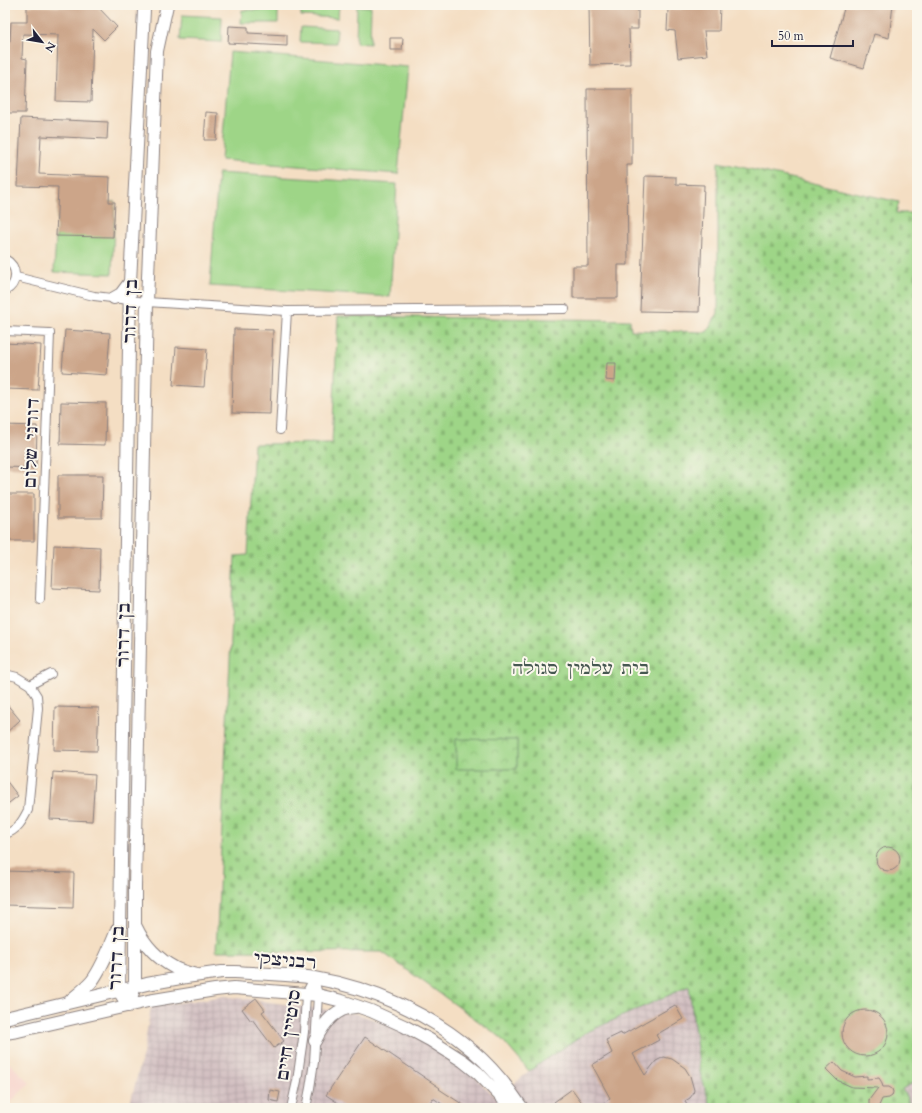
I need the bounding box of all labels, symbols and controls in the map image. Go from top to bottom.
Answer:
north arrow [22,22,62,62]
scale bar [772,22,853,48]
text: 50 m [778,28,805,44]
text: N [41,39,59,55]
street label: בן דרור [118,278,143,344]
street label: דורני שלום [18,398,45,488]
street label: בן דרור [111,602,136,668]
park label: בית עלמין סגולה [512,657,650,680]
street label: בן דרור [103,925,130,991]
street label: רבניצקי [252,946,317,975]
street label: סוטיין חיים [271,988,306,1082]

